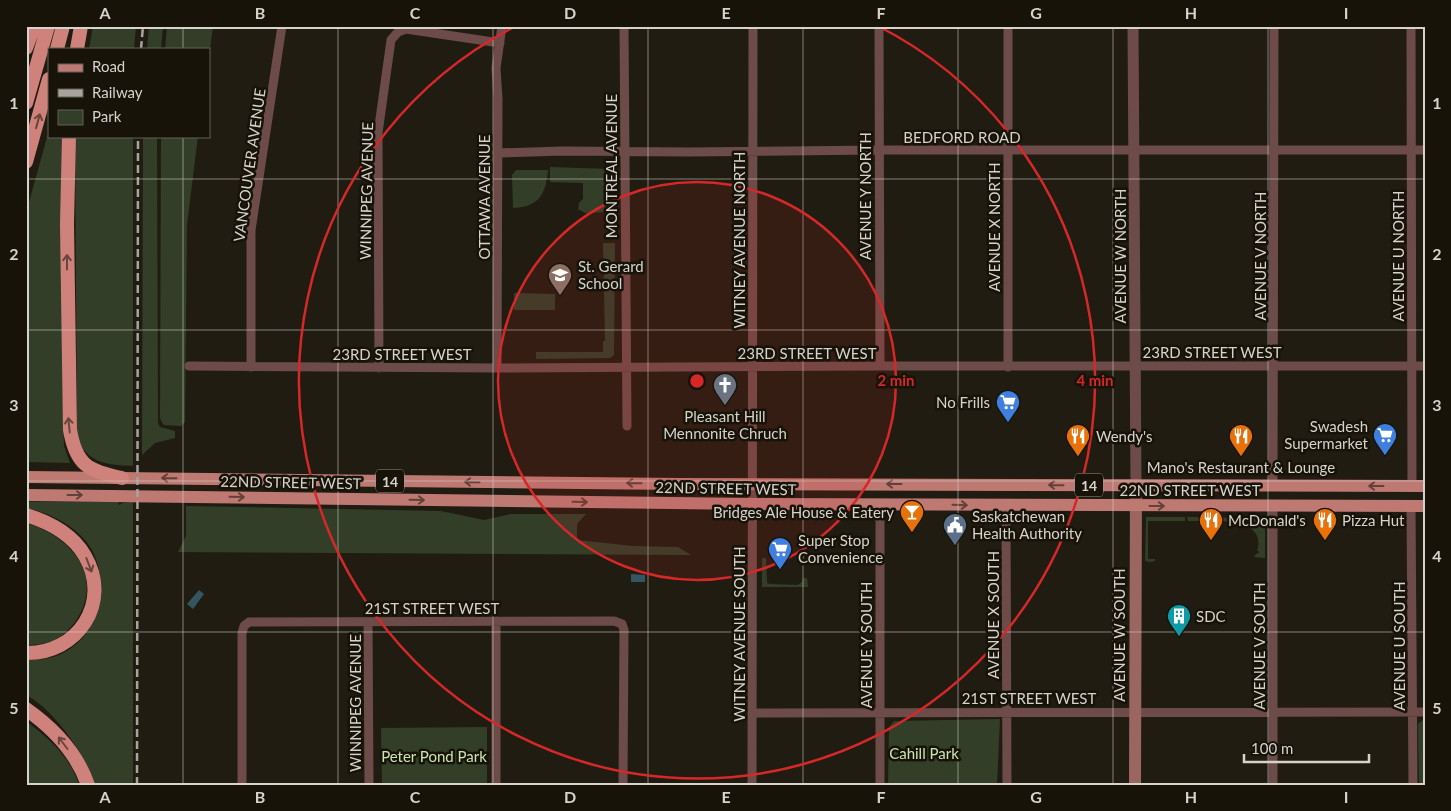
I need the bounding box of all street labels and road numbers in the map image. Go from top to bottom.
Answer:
street label: VANCOUVER AVENUE [229,87,269,243]
street label: MONTREAL AVENUE [602,94,620,238]
street label: WINNIPEG AVENUE [356,122,376,260]
street label: BEDFORD ROAD [903,128,1021,146]
street label: AVENUE Y NORTH [856,132,874,260]
street label: OTTAWA AVENUE [475,135,493,259]
street label: WITNEY AVENUE NORTH [730,152,748,328]
street label: AVENUE X NORTH [985,162,1003,292]
street label: AVENUE W NORTH [1111,189,1129,323]
street label: AVENUE U NORTH [1389,191,1407,321]
street label: AVENUE V NORTH [1251,192,1269,320]
street label: 23RD STREET WEST [1143,343,1282,361]
street label: 23RD STREET WEST [738,344,877,362]
street label: 23RD STREET WEST [333,345,472,363]
road number: 14 [376,470,404,492]
street label: 22ND STREET WEST [220,472,362,492]
road number: 14 [1075,474,1103,496]
street label: 22ND STREET WEST [655,478,797,498]
street label: 22ND STREET WEST [1119,481,1261,499]
street label: WITNEY AVENUE SOUTH [730,546,748,722]
street label: AVENUE X SOUTH [984,551,1002,679]
street label: AVENUE W SOUTH [1110,568,1128,702]
street label: AVENUE U SOUTH [1390,581,1408,711]
street label: AVENUE Y SOUTH [857,582,875,708]
street label: AVENUE V SOUTH [1250,582,1268,710]
street label: 21ST STREET WEST [365,599,500,617]
street label: WINNIPEG AVENUE [346,634,364,772]
street label: 21ST STREET WEST [962,689,1097,707]

